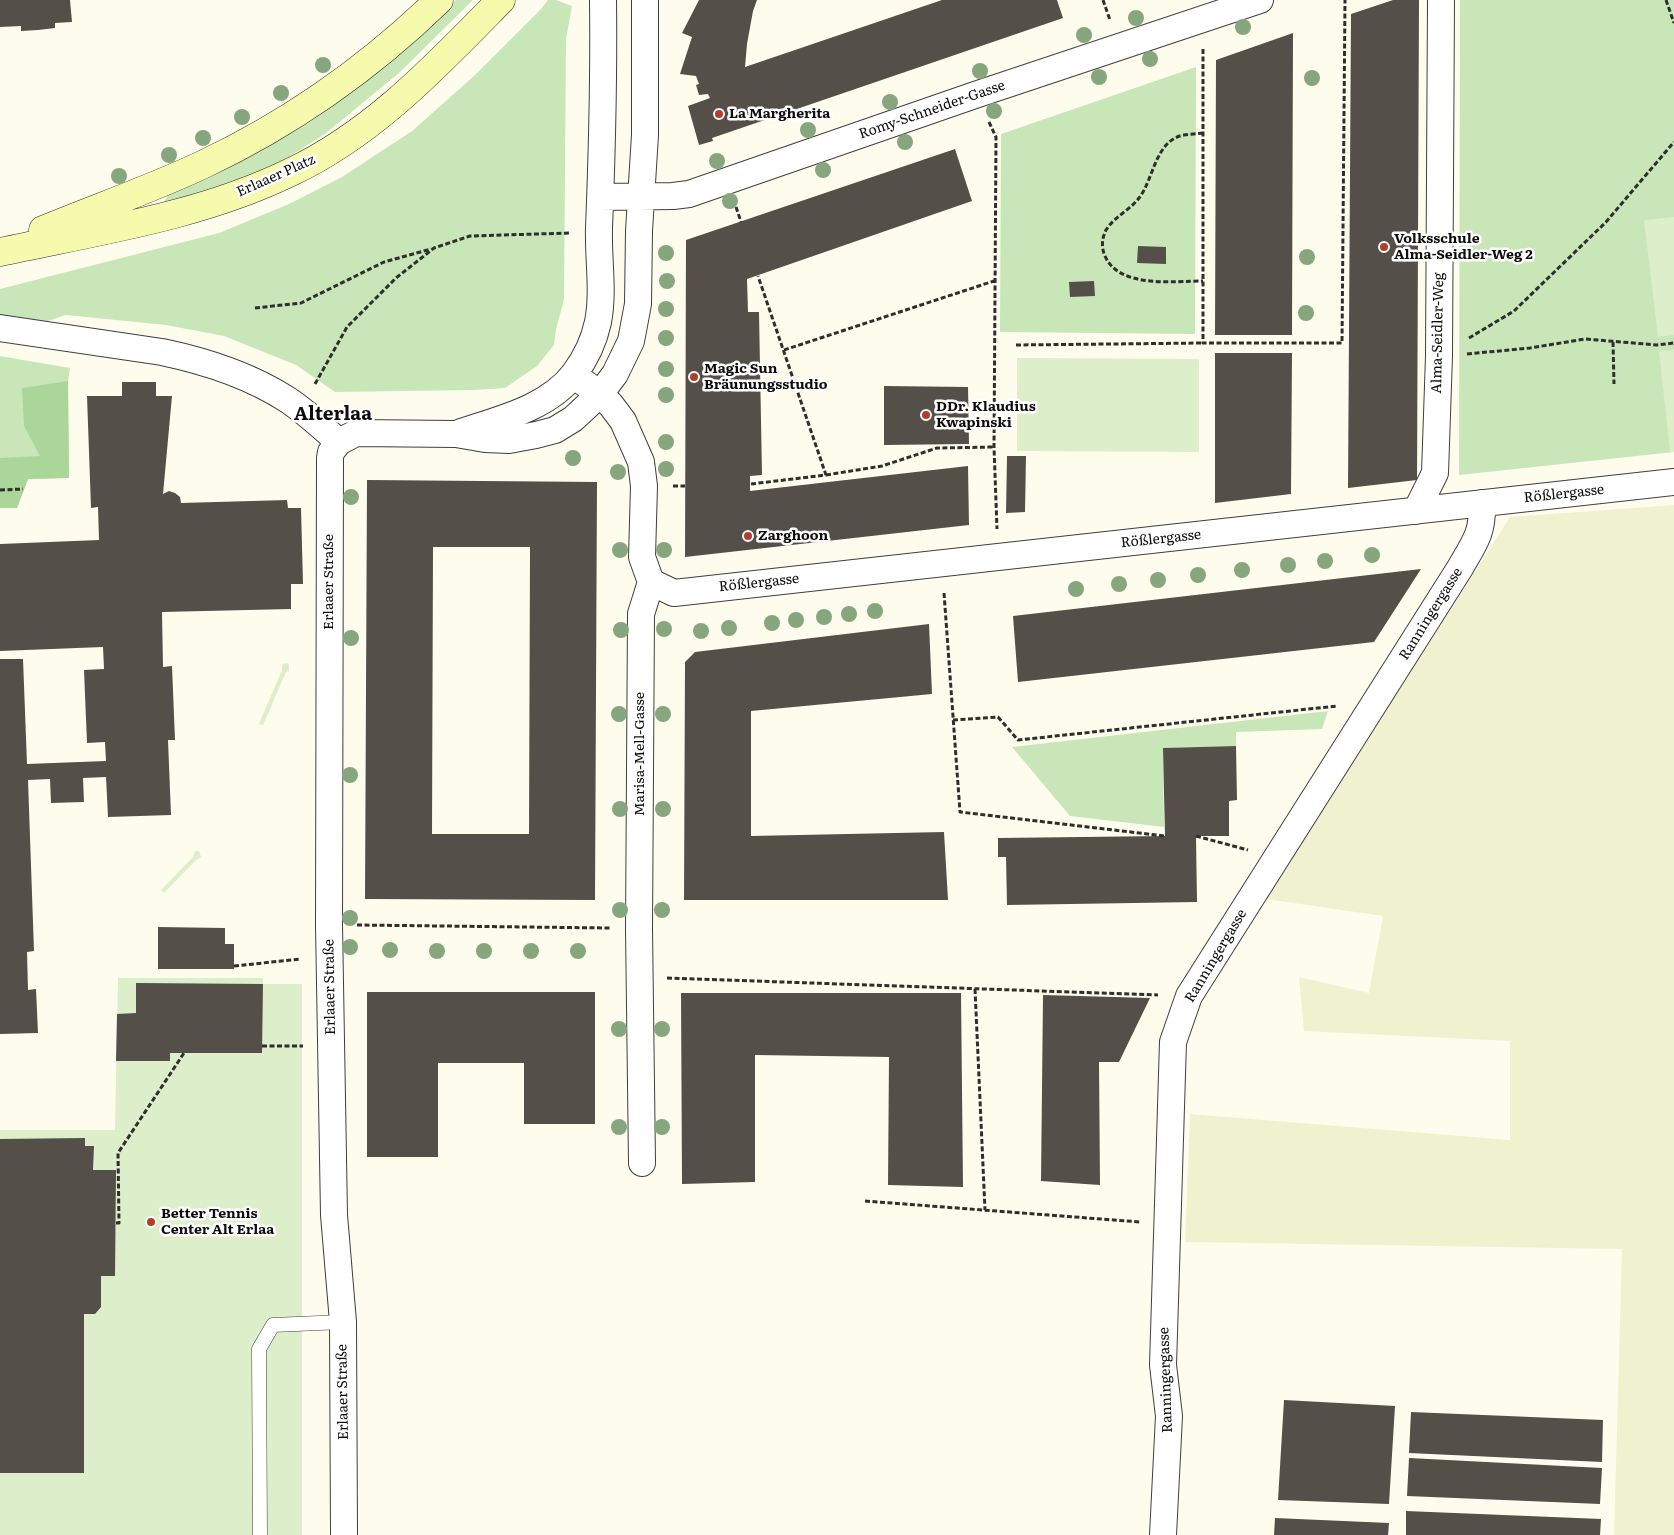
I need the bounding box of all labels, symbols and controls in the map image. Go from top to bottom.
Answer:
street label: Romy-Schneider-Gasse [857,77,1007,143]
place label: La Margherita [729,106,830,122]
marker: La Margherita [713,108,725,120]
street label: Erlaaer Platz [234,151,318,201]
place label: Volksschule Alma-Seidler-Weg 2 [1394,231,1533,264]
marker: Volksschule Alma-Seidler-Weg 2 [1378,241,1390,253]
street label: Alma-Seidler-Weg [1429,272,1447,394]
place label: Magic Sun Bräunungsstudio [704,361,828,394]
marker: Magic Sun Bräunungsstudio [688,371,700,383]
place label: DDr. Klaudius Kwapinski [936,399,1036,432]
district label: Alterlaa [294,403,372,425]
marker: DDr. Klaudius Kwapinski [920,409,932,421]
street label: Rößlergasse [1523,481,1605,507]
street label: Rößlergasse [1120,526,1202,552]
place label: Zarghoon [758,528,828,544]
marker: Zarghoon [742,530,754,542]
street label: Erlaaer Straße [321,534,337,630]
street label: Ranningergasse [1396,565,1466,663]
street label: Rößlergasse [718,570,800,596]
street label: Marisa-Mell-Gasse [632,692,648,816]
street label: Ranningergasse [1182,906,1250,1006]
street label: Erlaaer Straße [321,939,339,1035]
place label: Better Tennis Center Alt Erlaa [161,1206,274,1238]
marker: Better Tennis Center Alt Erlaa [145,1216,157,1228]
street label: Ranningergasse [1156,1327,1176,1433]
street label: Erlaaer Straße [334,1344,352,1440]

